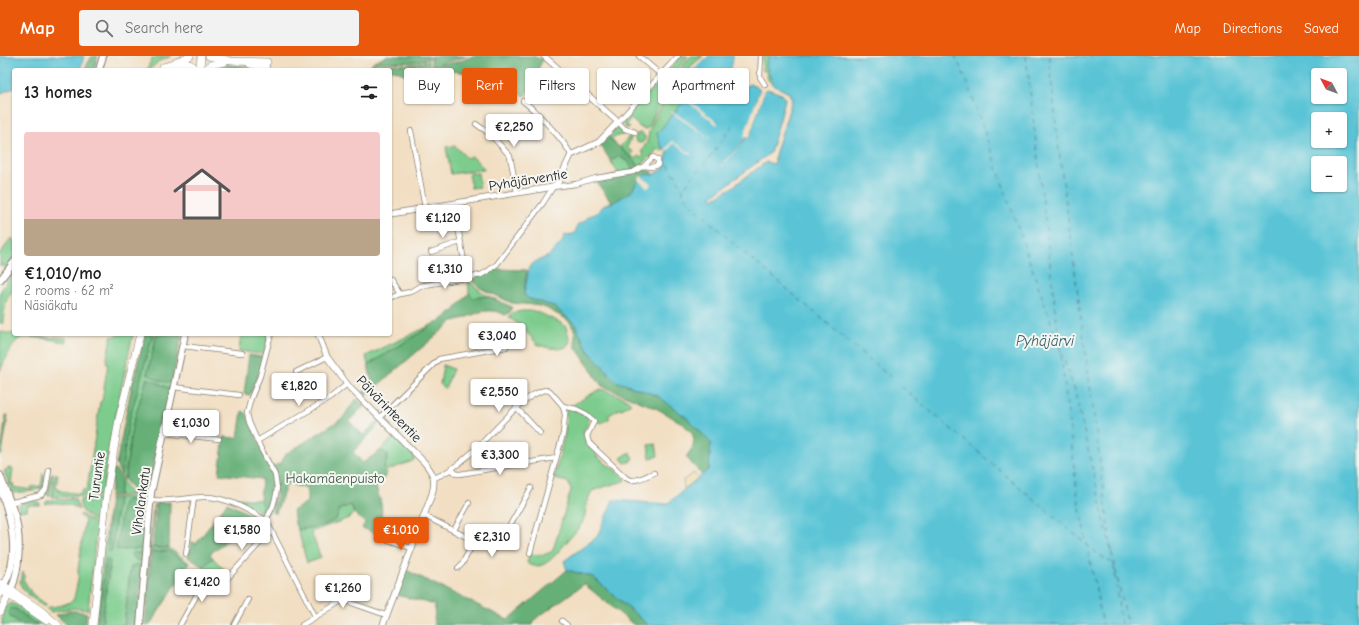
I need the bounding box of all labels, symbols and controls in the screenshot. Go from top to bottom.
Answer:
search box [79,10,359,46]
text: Map [20,17,55,39]
icon: search [93,17,115,39]
text: Search here [125,19,203,37]
text: Map [1174,20,1201,37]
text: Directions [1223,20,1282,37]
text: Saved [1304,20,1339,37]
chip: Buy [404,68,454,104]
chip: Rent [462,68,517,104]
chip: Filters [525,68,589,104]
chip: New [597,68,650,104]
chip: Apartment [658,68,749,104]
north arrow [1311,68,1347,104]
map controls [1311,68,1347,192]
icon: filters [358,81,380,103]
text: 13 homes [24,83,92,102]
button: + [1311,112,1347,148]
pin: €2,250 [481,114,547,148]
text: €2,250 [495,119,533,134]
button: − [1311,156,1347,192]
icon: home [166,158,238,230]
street label: Pyhäjärventie [487,165,569,195]
pin: €1,120 [410,205,476,239]
text: €1,120 [425,210,461,225]
pin: €1,310 [412,256,478,290]
text: €1,310 [427,261,463,276]
text: €1,010/mo [24,264,102,283]
text: 2 rooms · 62 m² [24,283,113,298]
text: Näsiäkatu [24,298,77,313]
pin: €3,040 [464,323,530,357]
text: €3,040 [478,328,516,343]
water label: Pyhäjärvi [1016,332,1075,350]
street label: Päivärinteentie [353,372,425,446]
pin: €1,820 [266,373,332,407]
text: €1,820 [280,378,318,393]
pin: €2,550 [466,379,532,413]
text: €2,550 [479,384,519,399]
pin: €1,030 [158,410,224,444]
text: €1,030 [172,415,210,430]
pin: €3,300 [467,442,533,476]
text: €3,300 [480,447,520,462]
street label: Turuntie [85,450,109,502]
street label: Viholankatu [128,466,154,536]
park label: Hakamäenpuisto [285,470,385,487]
pin: €1,580 [209,517,275,551]
pin: €1,010 [368,517,434,551]
text: €1,580 [223,522,261,537]
text: €1,010 [383,522,419,537]
pin: €2,310 [459,524,525,558]
text: €2,310 [474,529,510,544]
pin: €1,420 [169,569,235,603]
text: €1,420 [184,574,220,589]
pin: €1,260 [310,575,376,609]
text: €1,260 [324,580,362,595]

